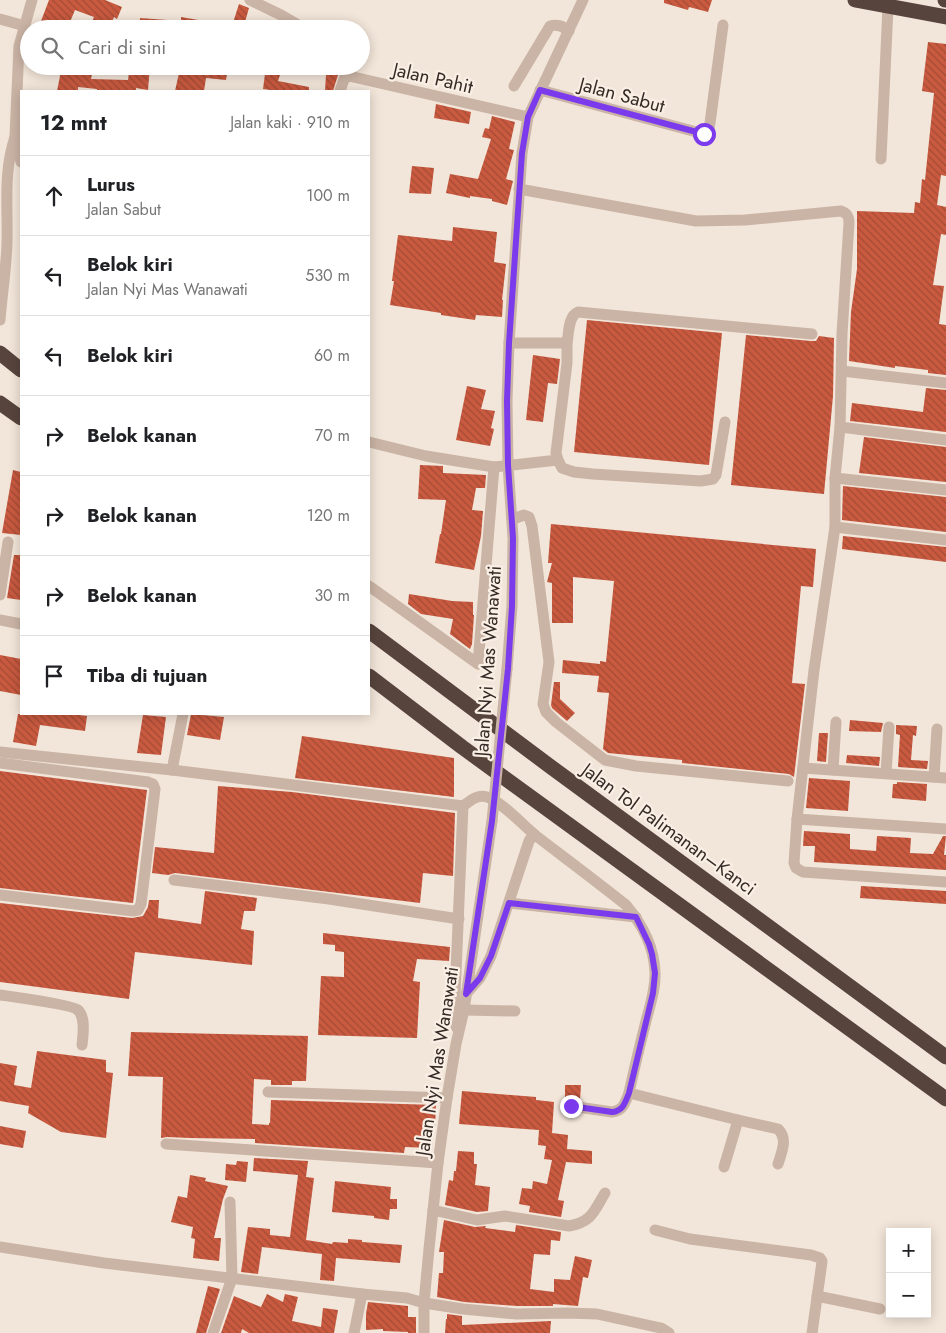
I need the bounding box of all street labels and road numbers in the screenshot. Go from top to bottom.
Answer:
street label: Jalan Pahit [387,55,476,100]
street label: Jalan Sabut [573,70,668,120]
street label: Jalan Nyi Mas Wanawati [468,565,508,760]
street label: Jalan Tol Palimanan–Kanci [574,755,762,902]
street label: Jalan Nyi Mas Wanawati [408,965,465,1160]

